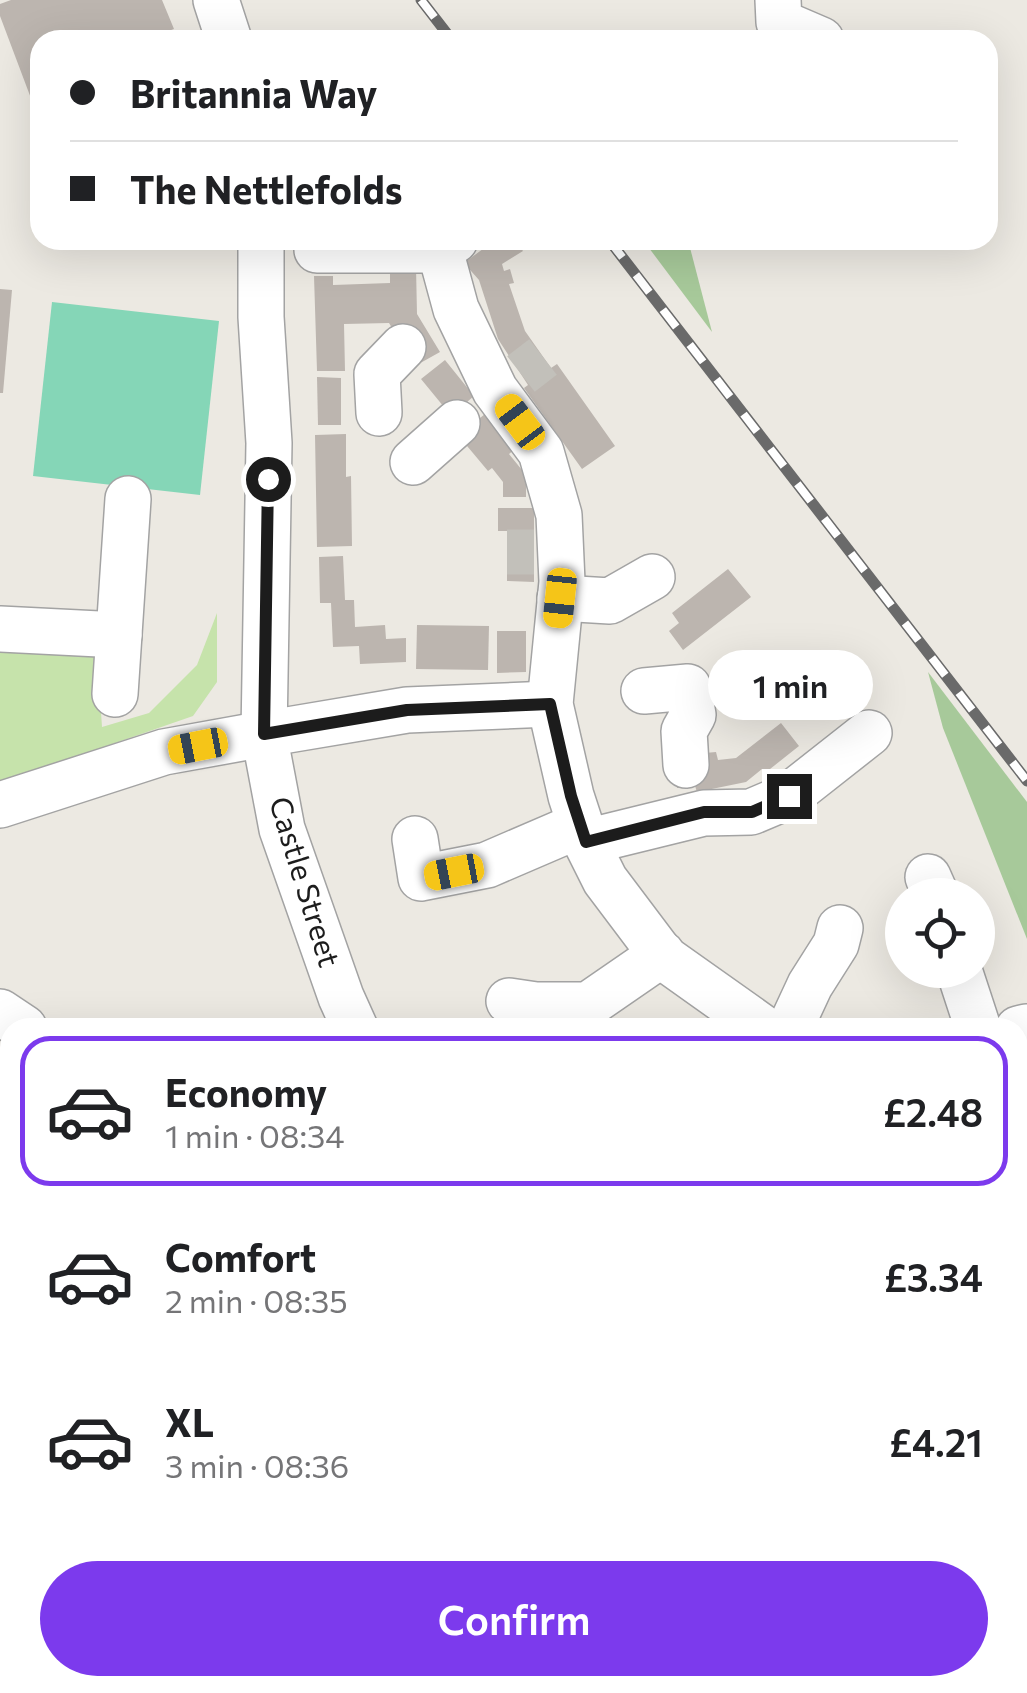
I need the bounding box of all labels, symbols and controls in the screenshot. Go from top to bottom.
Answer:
text: Britannia Way [130,69,377,116]
text: The Nettlefolds [130,165,402,212]
car [490,389,550,455]
route start [246,457,291,502]
car [542,567,578,629]
callout: 1 min [706,651,872,721]
text: 1 min [753,665,828,705]
car [166,726,230,766]
route end [767,774,812,819]
street label: Castle Street [263,792,350,971]
car [422,852,486,892]
map controls [885,878,995,988]
button: locate [885,878,995,988]
icon: car [45,1066,135,1156]
text: Economy [165,1068,327,1115]
text: £2.48 [883,1088,983,1135]
text: 1 min · 08:34 [165,1115,344,1155]
icon: car [45,1231,135,1321]
text: Comfort [165,1233,316,1280]
text: £3.34 [884,1253,983,1300]
text: 2 min · 08:35 [165,1280,348,1320]
icon: car [45,1396,135,1486]
text: XL [165,1398,214,1445]
text: £4.21 [889,1418,983,1465]
text: 3 min · 08:36 [165,1445,349,1485]
button: Confirm [40,1561,988,1676]

